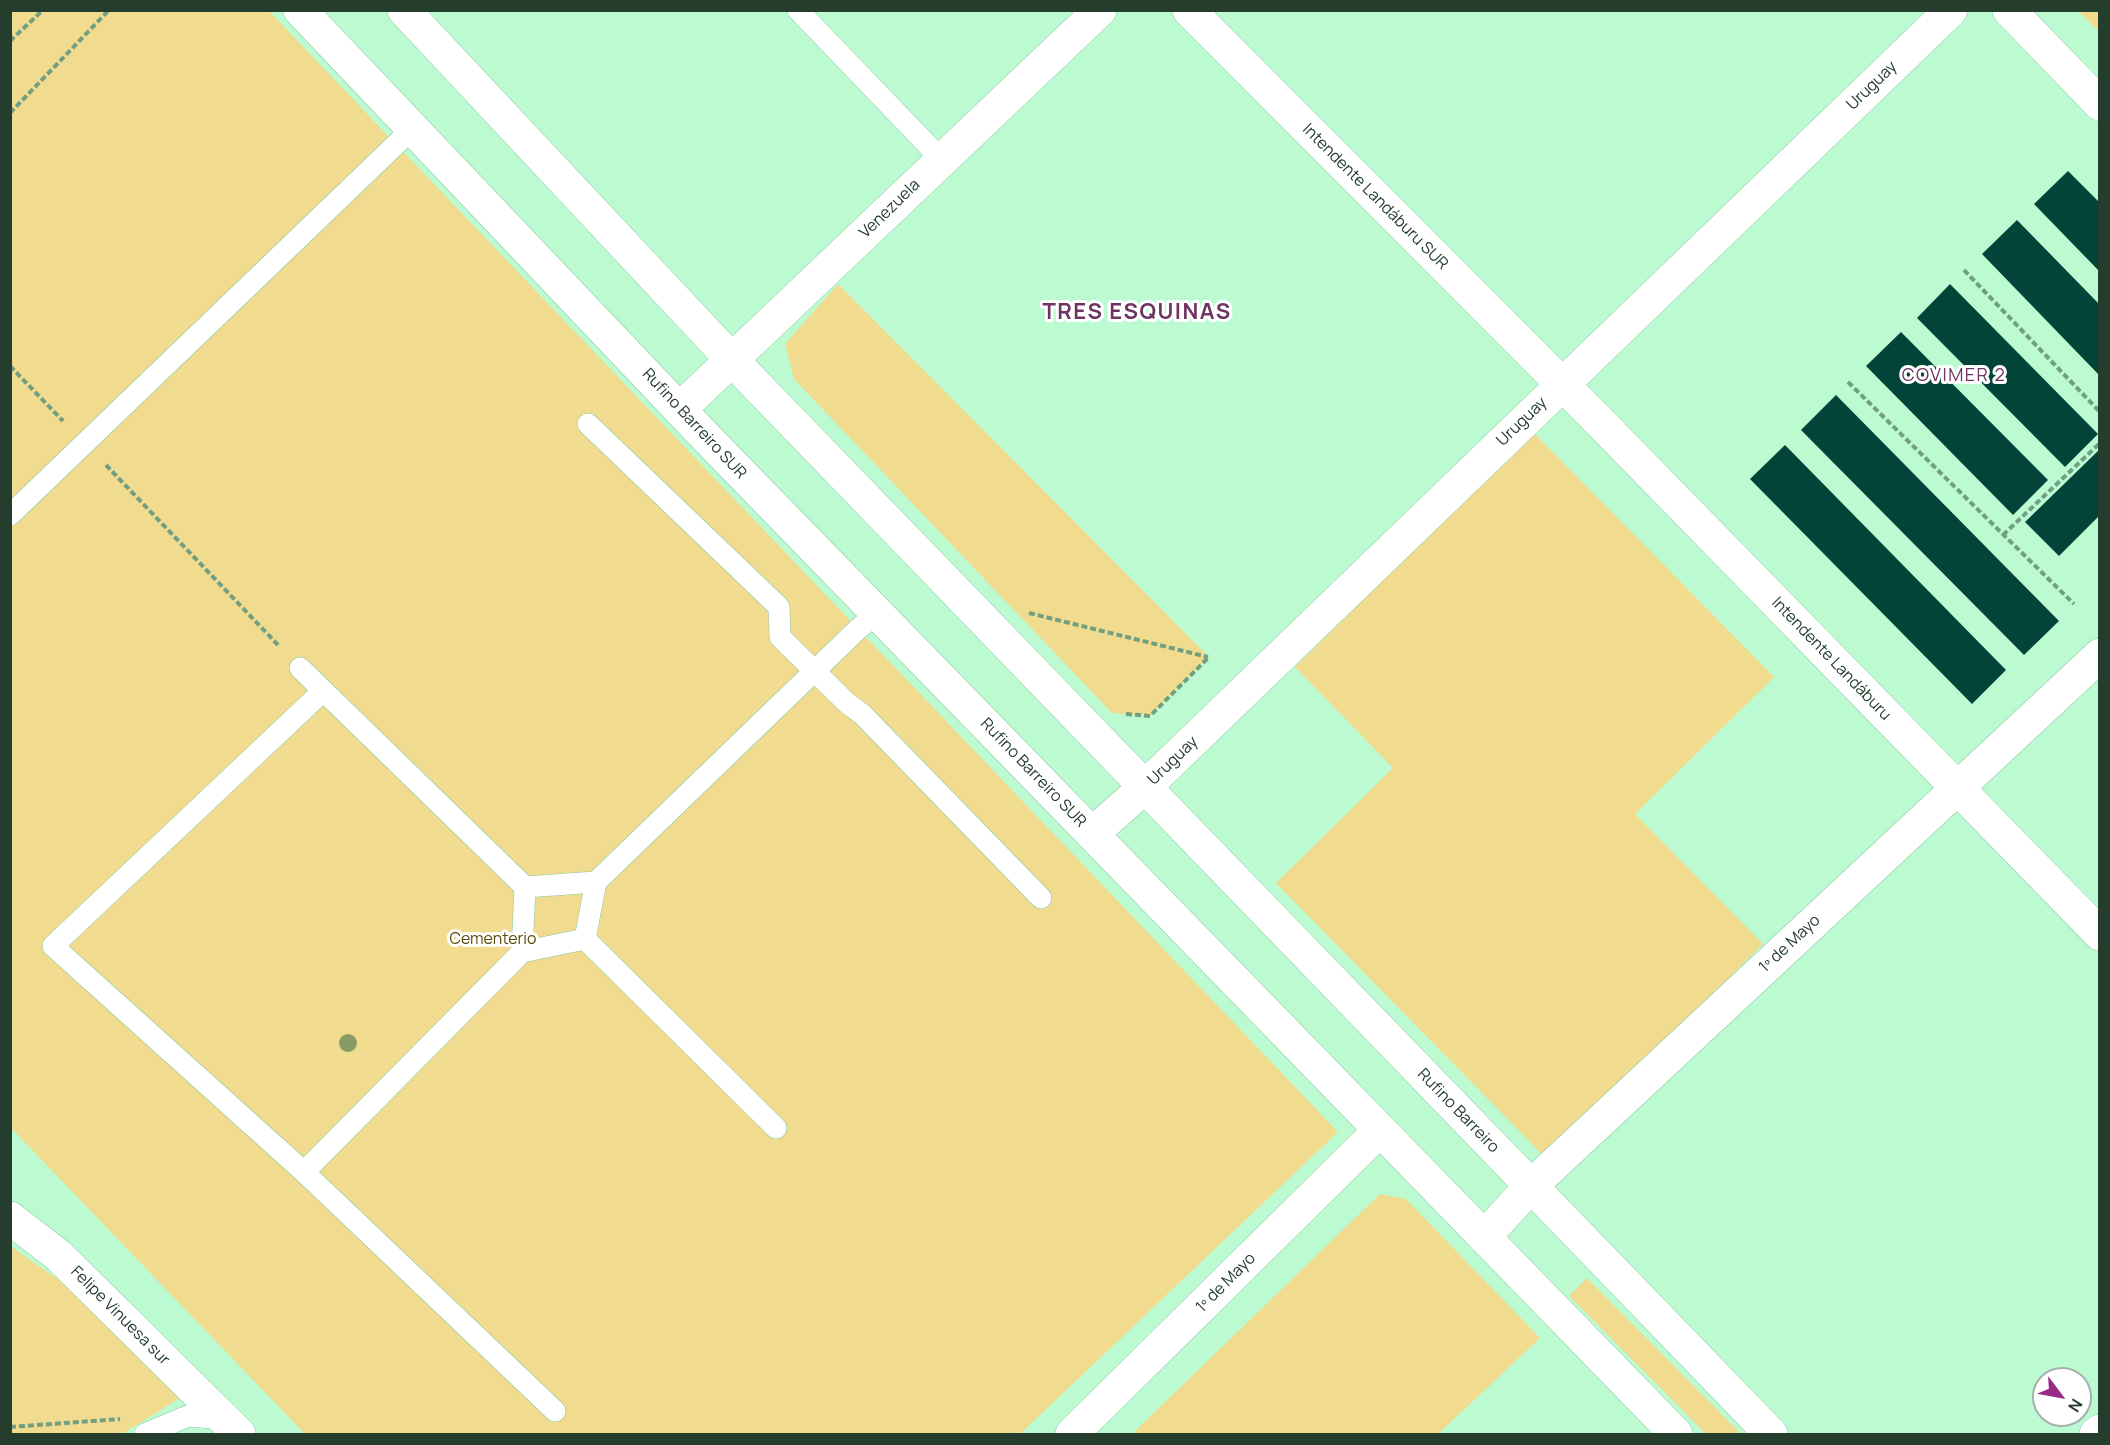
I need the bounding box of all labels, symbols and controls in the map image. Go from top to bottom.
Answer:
street label: Uruguay [1843,57,1901,115]
street label: Intendente Landáburu SUR [1298,120,1452,274]
street label: Venezuela [856,176,924,242]
district label: TRES ESQUINAS [1042,300,1232,326]
street label: Rufino Barreiro SUR [638,365,750,483]
district label: COVIMER 2 [1902,365,2006,387]
street label: Uruguay [1493,393,1551,451]
street label: Intendente Landáburu [1767,593,1895,725]
street label: Rufino Barreiro SUR [976,715,1090,831]
street label: Uruguay [1144,732,1202,790]
street label: 1º de Mayo [1756,911,1824,977]
park label: Cementerio [449,930,537,950]
street label: Rufino Barreiro [1413,1065,1503,1157]
street label: 1º de Mayo [1192,1249,1260,1317]
street label: Felipe Vinuesa sur [66,1262,174,1370]
north arrow [2032,1367,2092,1427]
text: N [2063,1395,2088,1416]

